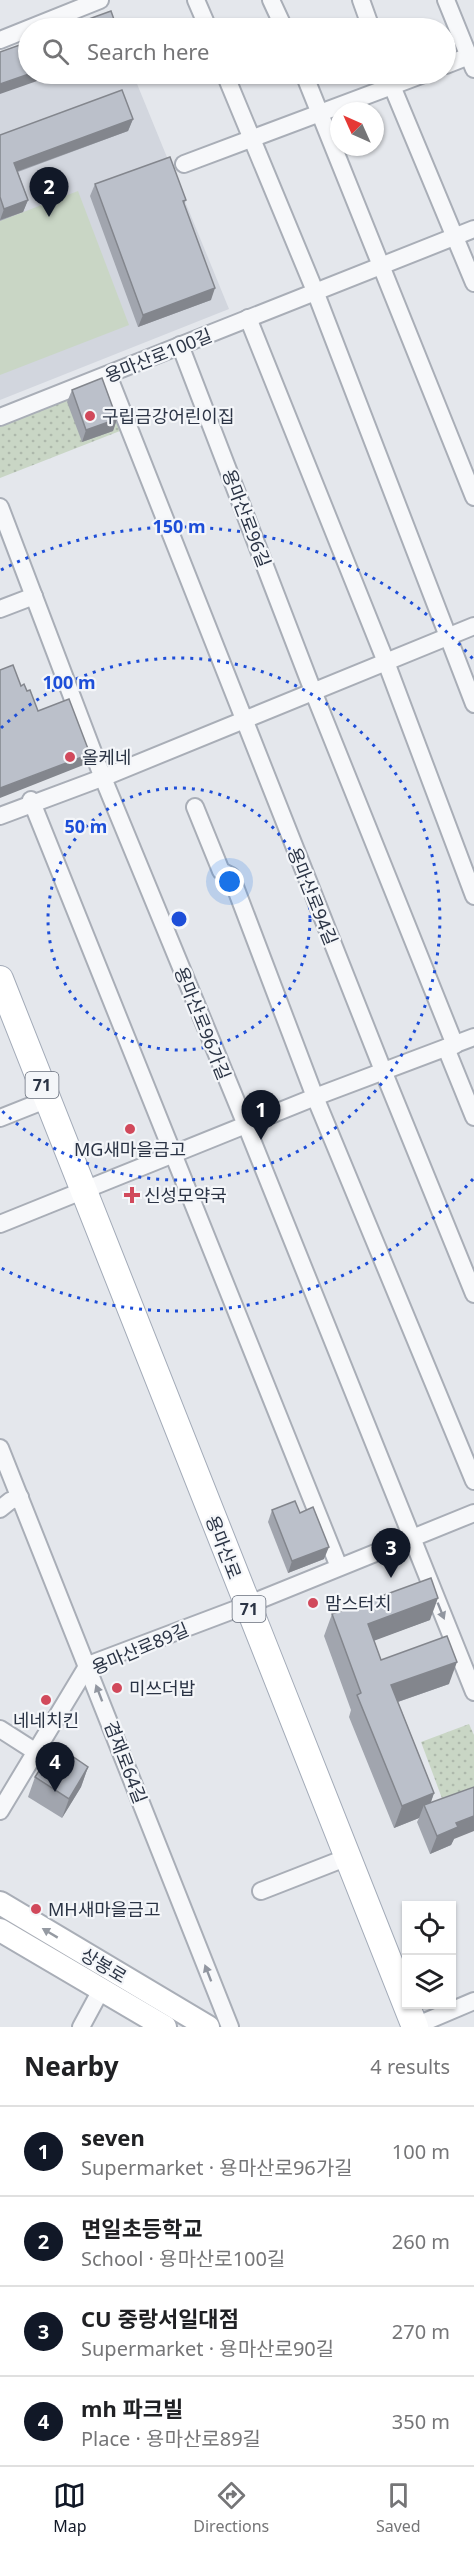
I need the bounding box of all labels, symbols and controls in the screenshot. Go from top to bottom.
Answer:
search box [18,18,456,84]
icon: search [39,35,72,68]
text: Search here [87,36,209,66]
north arrow [330,102,384,156]
pin: 2 [29,168,68,217]
street label: 용마산로100길 [101,323,215,387]
place label: 구립금강어린이집 [102,404,234,428]
marker: 구립금강어린이집 [83,409,97,423]
street label: 용마산로96길 [217,465,277,571]
text: 150 m [152,514,206,538]
text: 100 m [42,670,96,694]
place label: 올케네 [82,745,132,769]
marker: 올케네 [63,750,77,764]
text: 50 m [65,814,107,838]
street label: 용마산로94길 [283,844,343,948]
your location [215,867,244,896]
centre of rings [169,909,189,929]
street label: 용마산로96가길 [169,963,237,1083]
road number: 71 [26,1072,58,1098]
pin: 1 [242,1090,280,1140]
marker: MG새마을금고 [123,1122,137,1136]
place label: MG새마을금고 [74,1137,186,1161]
place label: 신성모약국 [144,1183,227,1207]
marker: 신성모약국 [125,1188,139,1202]
street label: 용마산로 [201,1512,247,1582]
pin: 3 [372,1528,410,1578]
place label: 맘스터치 [325,1591,391,1615]
road number: 71 [232,1596,266,1622]
marker: 맘스터치 [306,1596,320,1610]
one-way arrow [437,1602,446,1620]
street label: 용마산로89길 [88,1617,192,1679]
place label: 미쓰더밥 [129,1676,195,1700]
marker: 미쓰더밥 [110,1681,124,1695]
one-way arrow [94,1684,104,1702]
marker: 네네치킨 [39,1693,53,1707]
place label: 네네치킨 [13,1708,79,1732]
street label: 겸재로64길 [99,1717,153,1807]
pin: 4 [36,1742,74,1792]
place label: MH새마을금고 [48,1897,160,1921]
map controls [402,1901,456,2009]
button: locate [402,1901,456,1955]
marker: MH새마을금고 [29,1902,43,1916]
one-way arrow [42,1927,58,1938]
street label: 상봉로 [77,1942,131,1988]
button: layers [402,1955,456,2009]
one-way arrow [203,1963,213,1981]
text: Nearby [24,2048,119,2084]
text: 4 results [370,2053,450,2080]
text: seven [81,2122,145,2152]
text: 1 [38,2138,49,2165]
text: 100 m [392,2138,450,2165]
text: Supermarket · 용마산로96가길 [81,2154,353,2181]
text: 면일초등학교 [81,2213,202,2243]
text: 2 [38,2228,49,2255]
text: 260 m [392,2228,450,2255]
text: School · 용마산로100길 [81,2245,285,2272]
text: CU 중랑서일대점 [81,2303,239,2333]
text: 3 [38,2318,49,2345]
text: 270 m [392,2318,450,2345]
text: Supermarket · 용마산로90길 [81,2335,334,2362]
text: mh 파크빌 [81,2393,183,2423]
text: 4 [38,2408,49,2435]
text: 350 m [392,2408,450,2435]
text: Place · 용마산로89길 [81,2425,261,2452]
tab: Map [53,2479,87,2537]
tab: Directions [193,2479,269,2537]
tab: Saved [376,2479,421,2537]

